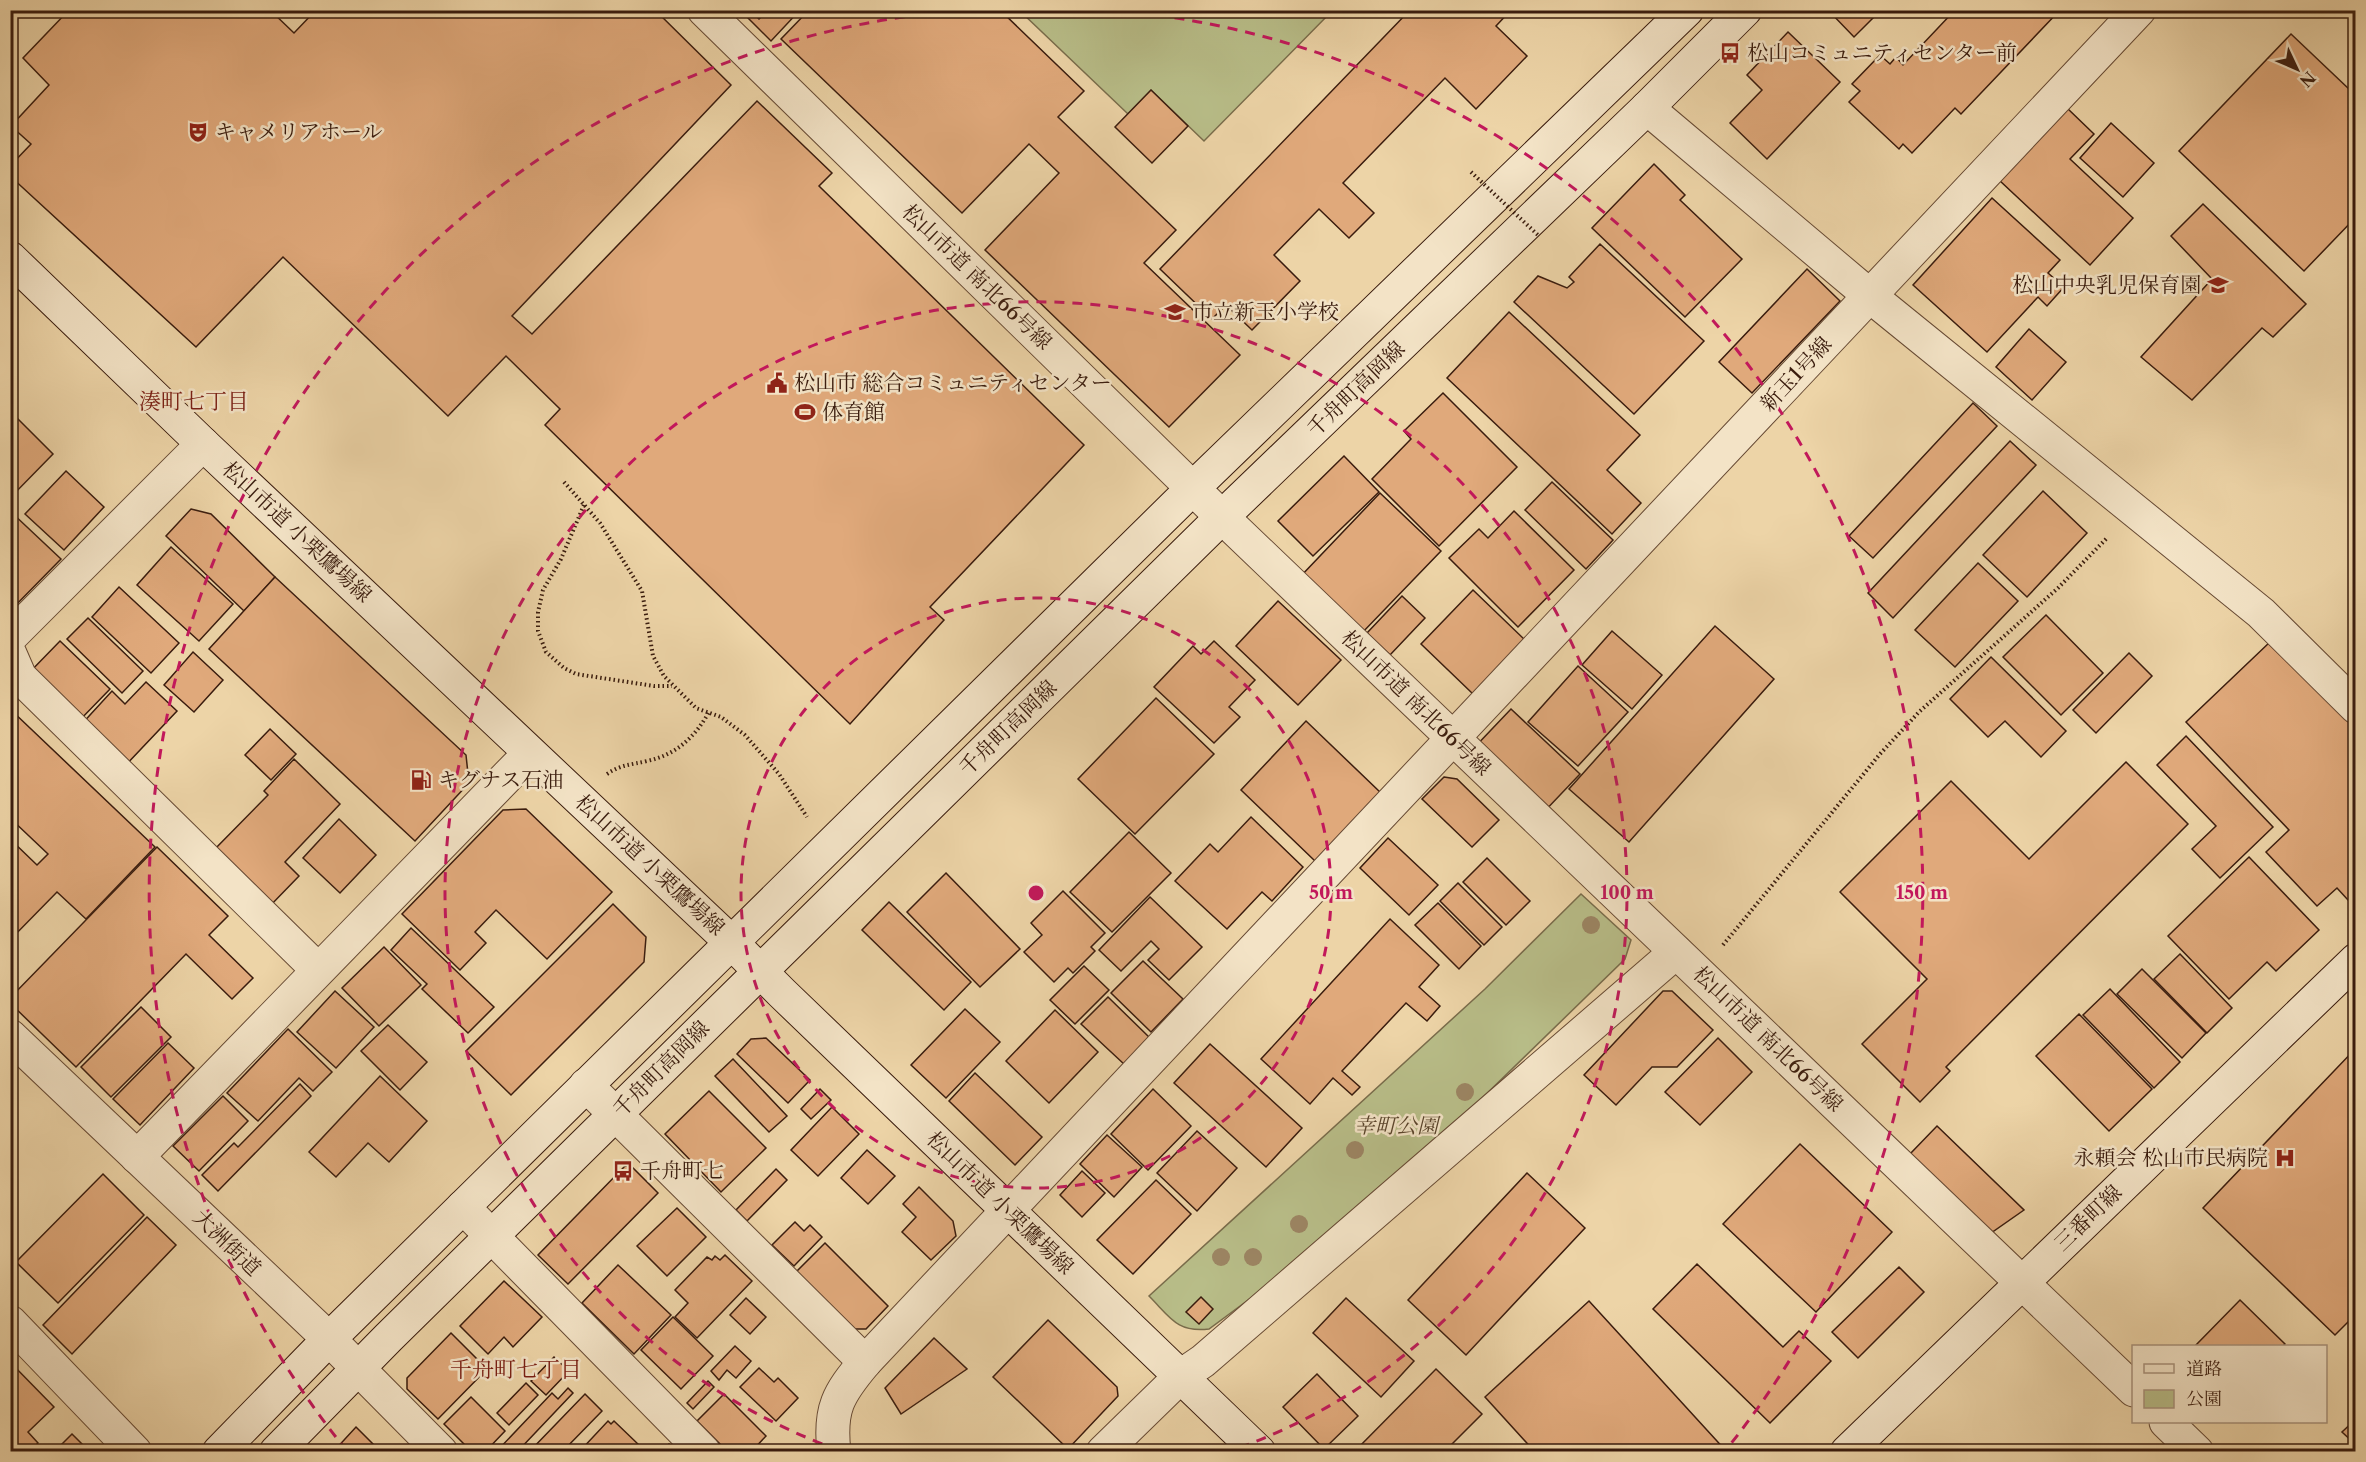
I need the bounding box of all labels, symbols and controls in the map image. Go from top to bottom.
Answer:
north arrow [2267,39,2327,99]
place label: 松山コミュニティセンター前 [1747,40,2017,65]
bus stop icon: 松山コミュニティセンター前 [1718,41,1742,65]
text: N [2296,67,2320,91]
place label: キャメリアホール [215,119,383,144]
theatre icon: キャメリアホール [186,120,210,144]
street label: 松山市道 南北66号線 [897,199,1057,354]
place label: 松山中央乳児保育園 [2012,272,2201,297]
school or university icon: 松山中央乳児保育園 [2206,273,2230,297]
place label: 市立新玉小学校 [1192,299,1339,324]
school or university icon: 市立新玉小学校 [1163,300,1187,324]
street label: 新玉1号線 [1755,331,1836,416]
street label: 千舟町高岡線 [1302,336,1410,441]
place label: 松山市 総合コミュニティセンター [794,370,1112,395]
public building icon: 松山市 総合コミュニティセンター [765,371,789,395]
district label: 湊町七丁目 [139,388,249,415]
place label: 体育館 [822,399,885,424]
sports icon: 体育館 [793,400,817,424]
street label: 松山市道 小栗鷹場線 [218,456,377,607]
street label: 松山市道 南北66号線 [1336,625,1496,780]
street label: 千舟町高岡線 [954,675,1062,780]
place label: キグナス石油 [438,767,563,792]
fuel station icon: キグナス石油 [409,768,433,792]
street label: 松山市道 小栗鷹場線 [571,789,730,940]
text: 50 m [1309,882,1353,904]
text: 100 m [1600,882,1654,904]
text: 150 m [1896,882,1948,904]
centre of rings [1026,883,1046,903]
street label: 松山市道 南北66号線 [1688,961,1848,1116]
street label: 千舟町高岡線 [607,1015,714,1122]
park label: 幸町公園 [1354,1113,1441,1138]
street label: 松山市道 小栗鷹場線 [922,1126,1079,1279]
place label: 永頼会 松山市民病院 [2073,1145,2268,1170]
hospital icon: 永頼会 松山市民病院 [2273,1146,2297,1170]
place label: 千舟町七 [640,1158,724,1183]
bus stop icon: 千舟町七 [611,1159,635,1183]
street label: 三番町線 [2049,1179,2127,1256]
street label: 大洲街道 [188,1204,266,1281]
legend [2132,1345,2327,1423]
district label: 千舟町七丁目 [450,1356,582,1383]
text: 道路 [2186,1358,2222,1380]
text: 公園 [2186,1388,2222,1410]

